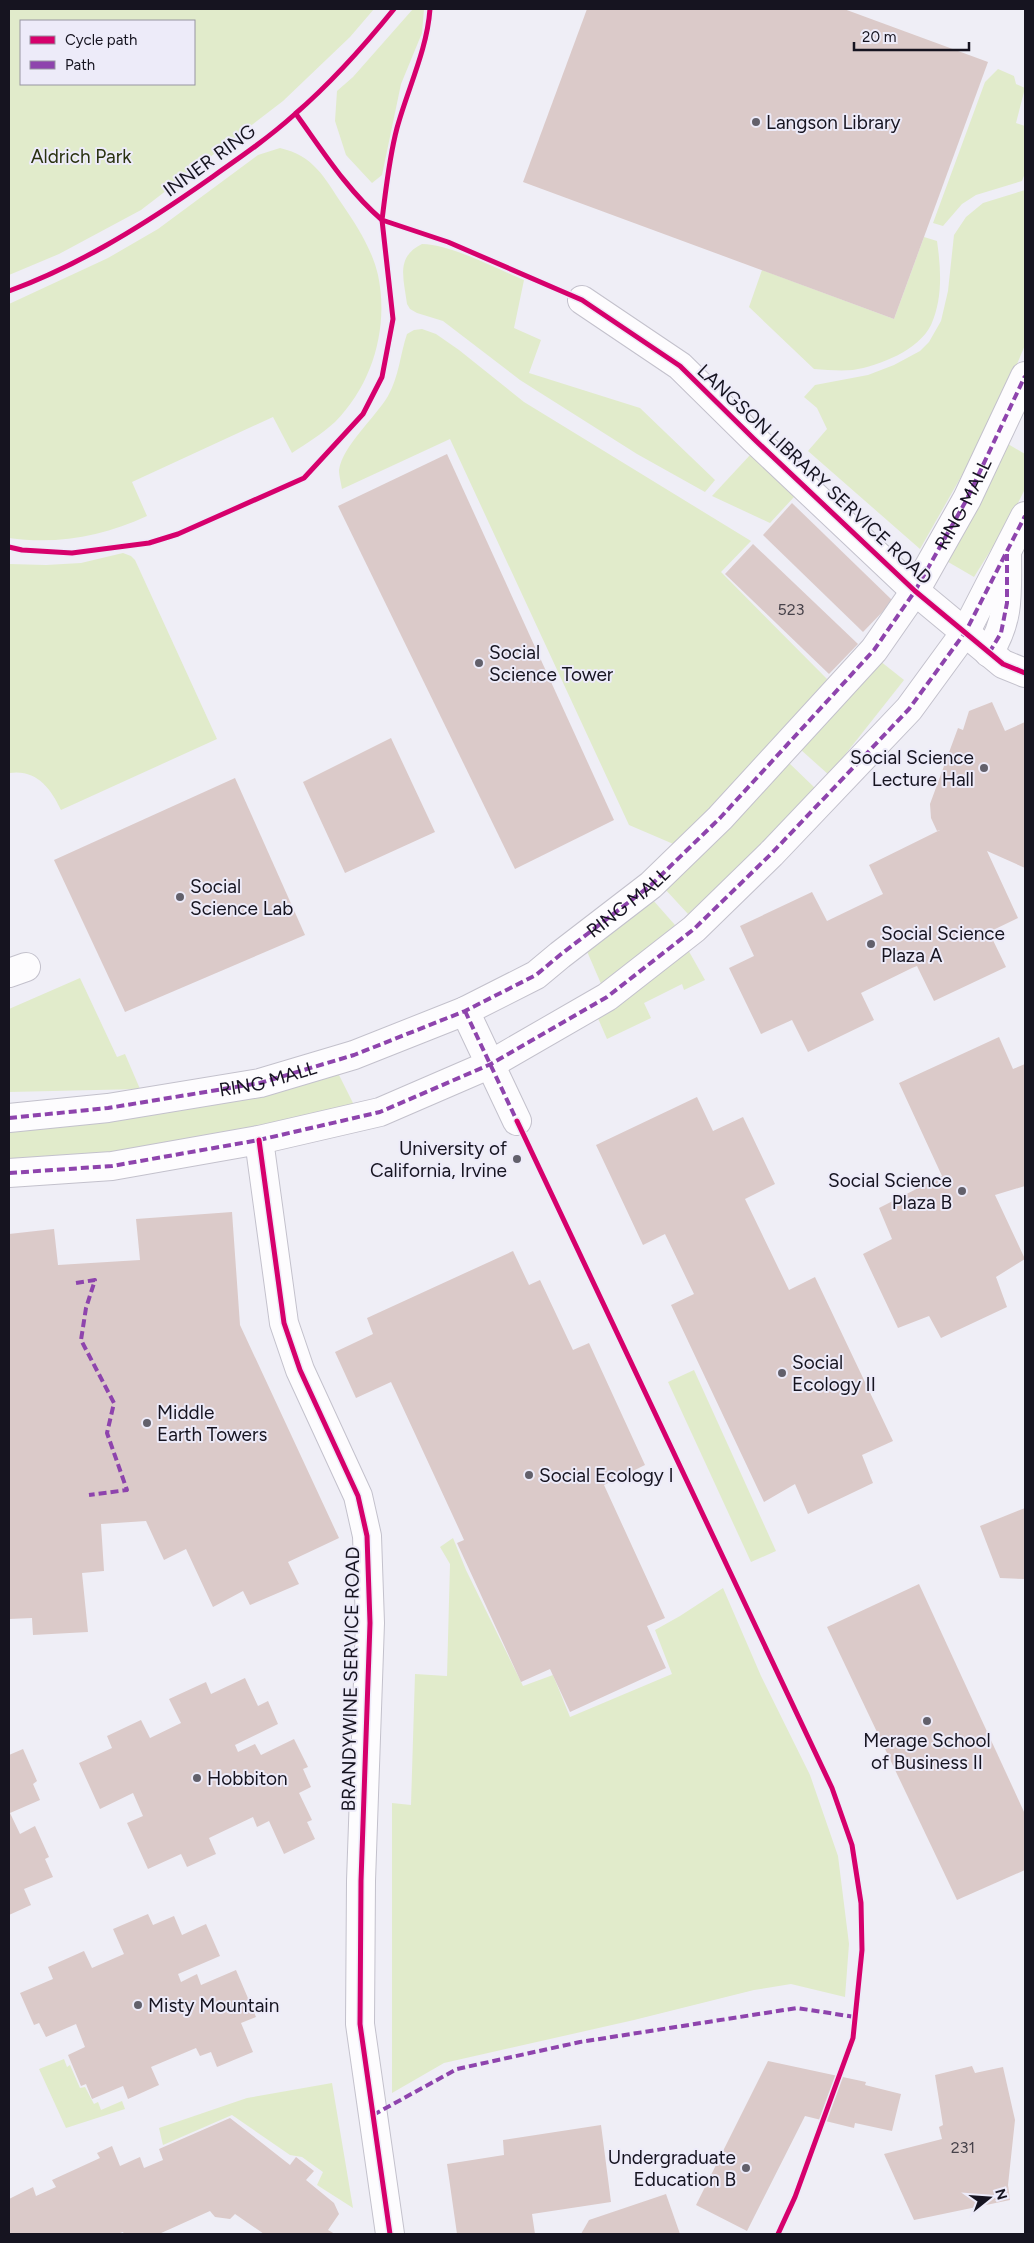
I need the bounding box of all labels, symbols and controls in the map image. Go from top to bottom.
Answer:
legend [20,20,195,85]
scale bar [854,20,969,52]
text: 20 m [862,28,896,46]
text: Cycle path [65,31,137,49]
text: Path [65,56,95,74]
place label: Langson Library [766,111,900,134]
marker: Langson Library [750,116,762,128]
street label: INNER RING [159,119,260,202]
park label: Aldrich Park [31,145,132,168]
street label: LANGSON LIBRARY SERVICE ROAD [693,359,937,589]
street label: RING MALL [930,455,996,554]
house number: 523 [778,600,804,619]
place label: Social Science Tower [489,641,614,686]
marker: Social Science Tower [473,657,485,669]
place label: Social Science Lecture Hall [850,746,974,791]
marker: Social Science Lecture Hall [978,762,990,774]
street label: RING MALL [582,862,675,942]
place label: Social Science Lab [190,875,293,920]
marker: Social Science Lab [174,891,186,903]
place label: Social Science Plaza A [881,922,1005,967]
marker: Social Science Plaza A [865,938,877,950]
street label: RING MALL [217,1056,319,1102]
place label: University of California, Irvine [370,1137,507,1182]
marker: University of California, Irvine [511,1153,523,1165]
place label: Social Science Plaza B [828,1169,952,1214]
marker: Social Science Plaza B [956,1185,968,1197]
place label: Social Ecology II [792,1351,876,1396]
marker: Social Ecology II [776,1367,788,1379]
place label: Middle Earth Towers [157,1401,267,1446]
marker: Middle Earth Towers [141,1417,153,1429]
place label: Social Ecology I [539,1464,674,1487]
marker: Social Ecology I [523,1469,535,1481]
street label: BRANDYWINE SERVICE ROAD [337,1546,364,1812]
marker: Merage School of Business II [921,1715,933,1727]
place label: Merage School of Business II [863,1729,991,1774]
place label: Hobbiton [207,1767,288,1790]
marker: Hobbiton [191,1772,203,1784]
place label: Misty Mountain [148,1994,279,2017]
marker: Misty Mountain [132,1999,144,2011]
house number: 231 [951,2138,975,2157]
place label: Undergraduate Education B [608,2146,736,2191]
marker: Undergraduate Education B [740,2162,752,2174]
north arrow [964,2173,1014,2223]
text: N [991,2187,1011,2202]

